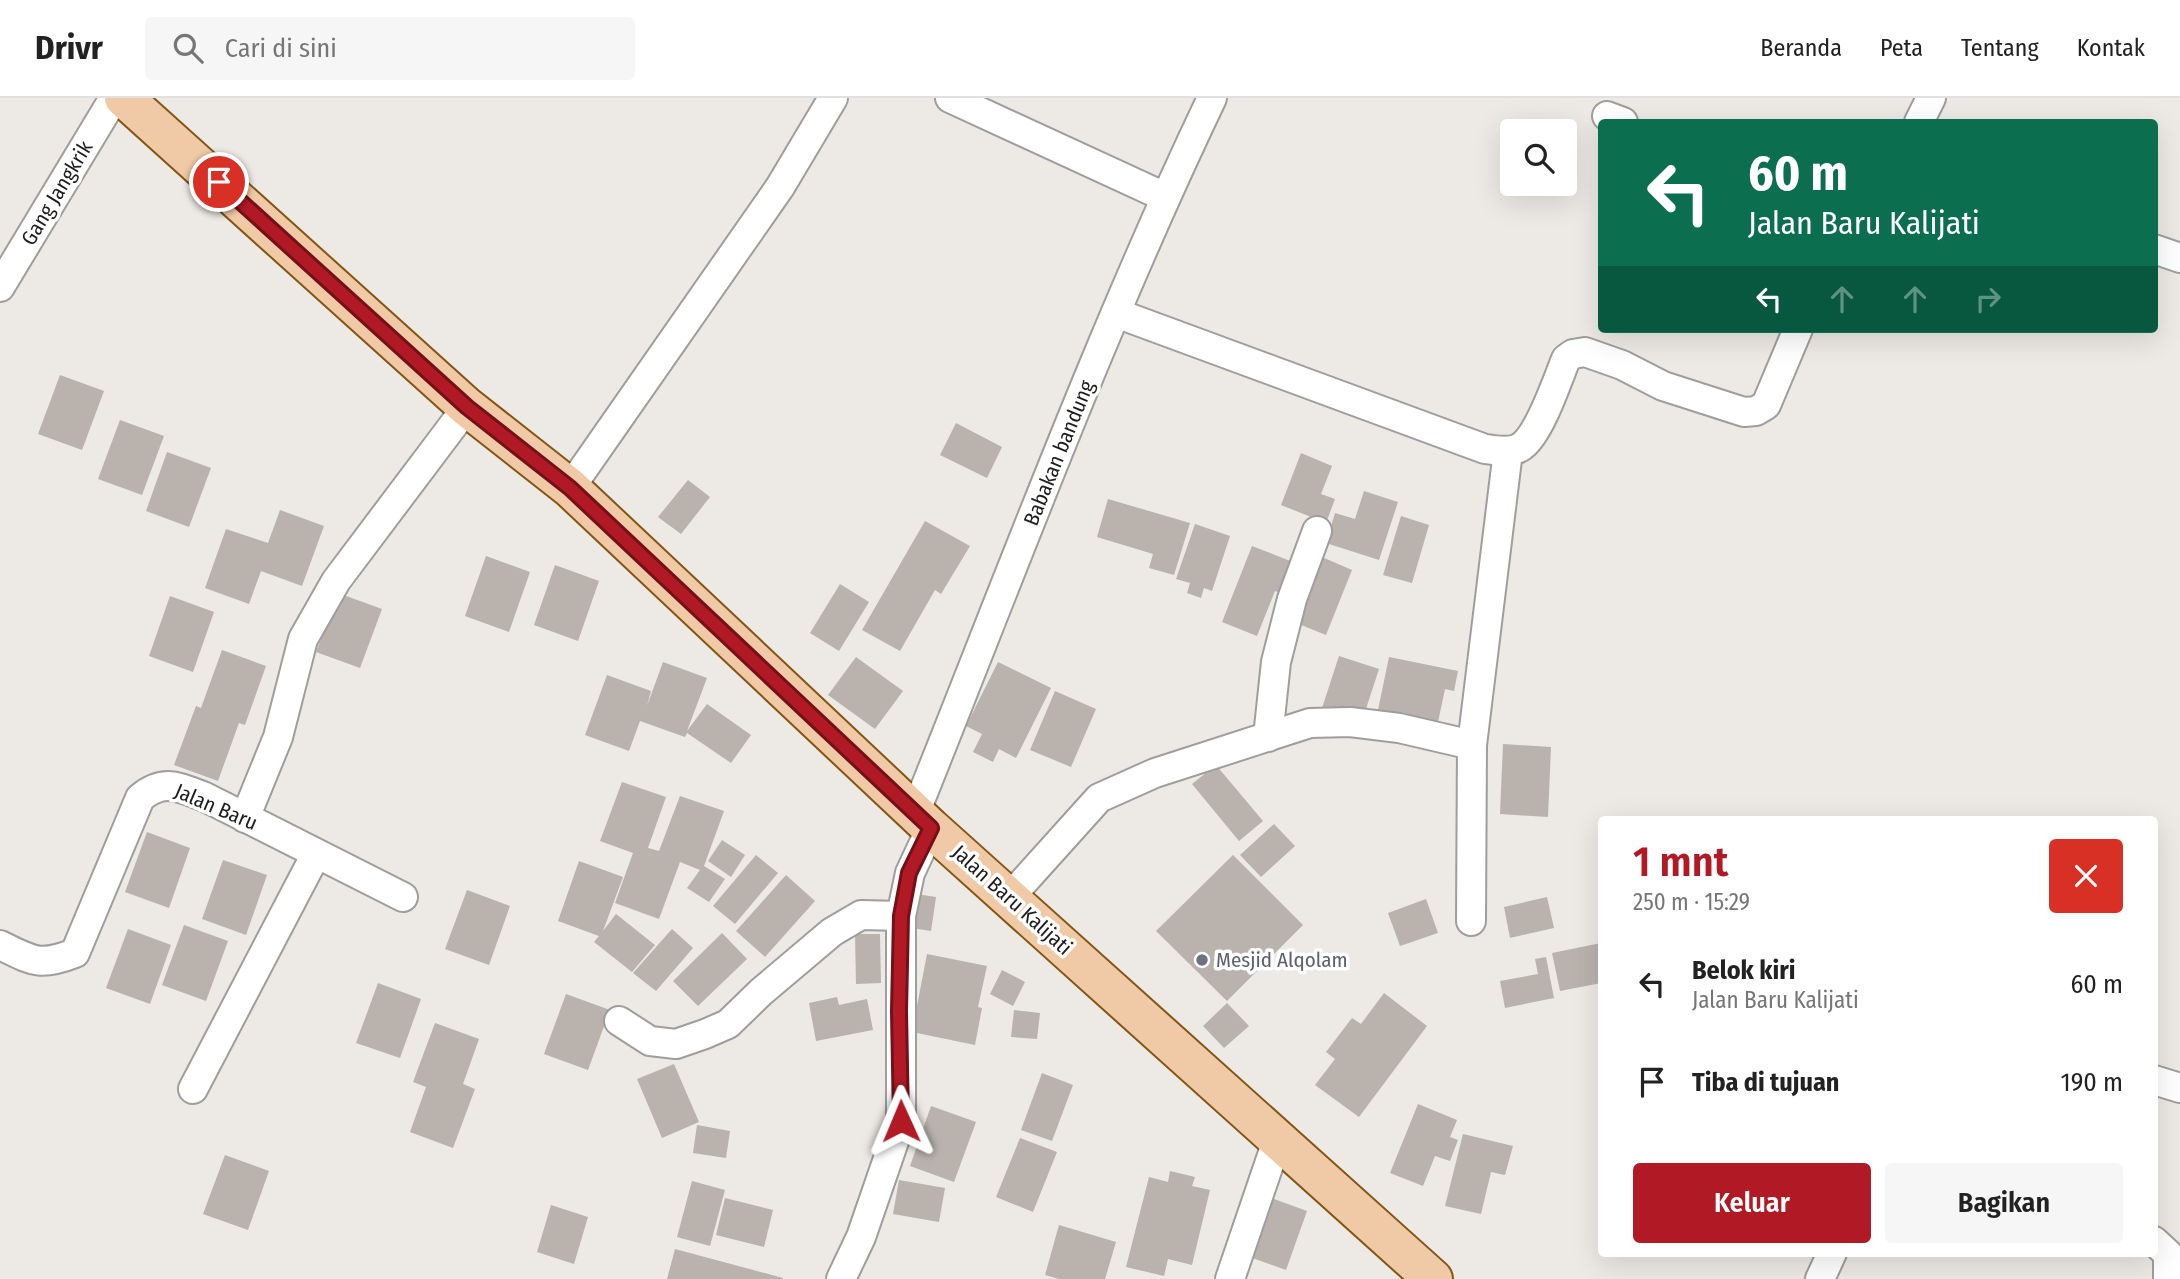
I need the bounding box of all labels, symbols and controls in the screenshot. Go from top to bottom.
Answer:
search box [145,17,635,80]
text: Drivr [35,28,103,68]
icon: search [169,29,207,67]
text: Cari di sini [225,33,337,64]
text: Beranda [1760,34,1842,62]
text: Peta [1880,34,1923,62]
text: Tentang [1961,34,2039,62]
text: Kontak [2077,34,2145,62]
map controls [1500,119,1577,196]
button: search [1500,119,1577,196]
street label: Gang Jangkrik [16,136,98,250]
text: 60 m [1748,144,1848,203]
icon: left [1633,147,1724,238]
pin [189,152,249,212]
icon: arrive [200,163,238,201]
text: Jalan Baru Kalijati [1748,204,1980,242]
icon: left [1750,280,1788,318]
icon: ahead [1823,280,1861,318]
icon: ahead [1896,280,1934,318]
icon: right [1969,280,2007,318]
street label: Babakan bandung [1018,376,1100,529]
street label: Jalan Baru [171,778,261,836]
text: 1 mnt [1633,837,1728,887]
street label: Jalan Baru Kalijati [947,839,1077,961]
button: close [2049,839,2123,913]
text: 250 m · 15:29 [1633,888,1750,916]
place label: Mesjid Alqolam [1216,947,1348,973]
marker: Mesjid Alqolam [1194,952,1210,968]
text: Belok kiri [1692,955,1795,986]
icon: left [1633,965,1671,1003]
text: 60 m [2070,969,2123,1000]
text: Jalan Baru Kalijati [1692,986,1859,1014]
icon: arrive [1633,1063,1671,1101]
text: Tiba di tujuan [1692,1067,1839,1098]
text: 190 m [2061,1067,2123,1098]
position arrow [864,1084,938,1158]
button: Keluar [1633,1163,1871,1243]
button: Bagikan [1885,1163,2123,1243]

